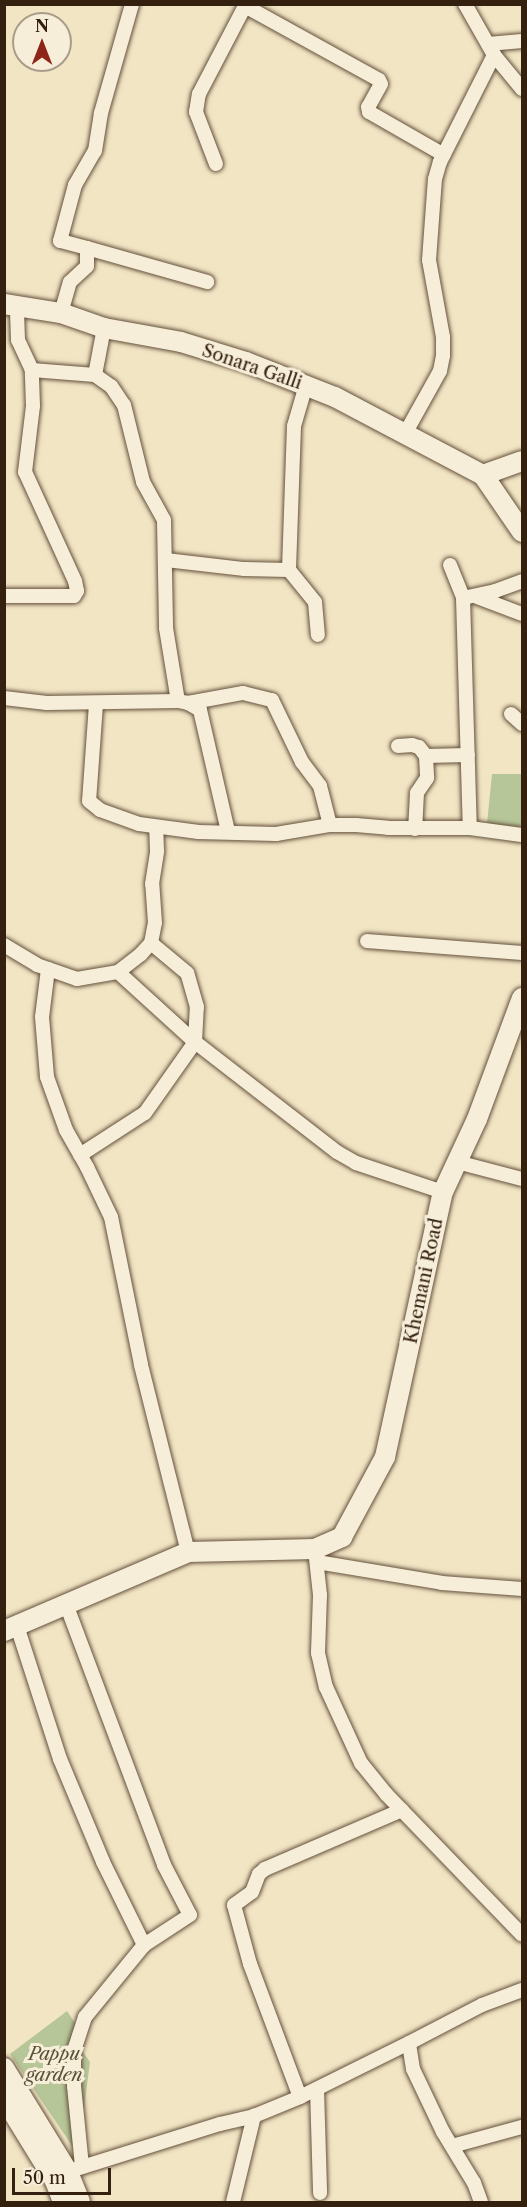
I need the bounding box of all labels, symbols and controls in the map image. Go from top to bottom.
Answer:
north arrow [12,12,72,72]
text: N [35,16,49,36]
street label: Sonara Galli [199,340,305,394]
street label: Khemani Road [400,1216,448,1346]
park label: Pappu garden [26,2044,82,2086]
scale bar [15,2156,114,2194]
text: 50 m [23,2167,66,2189]

